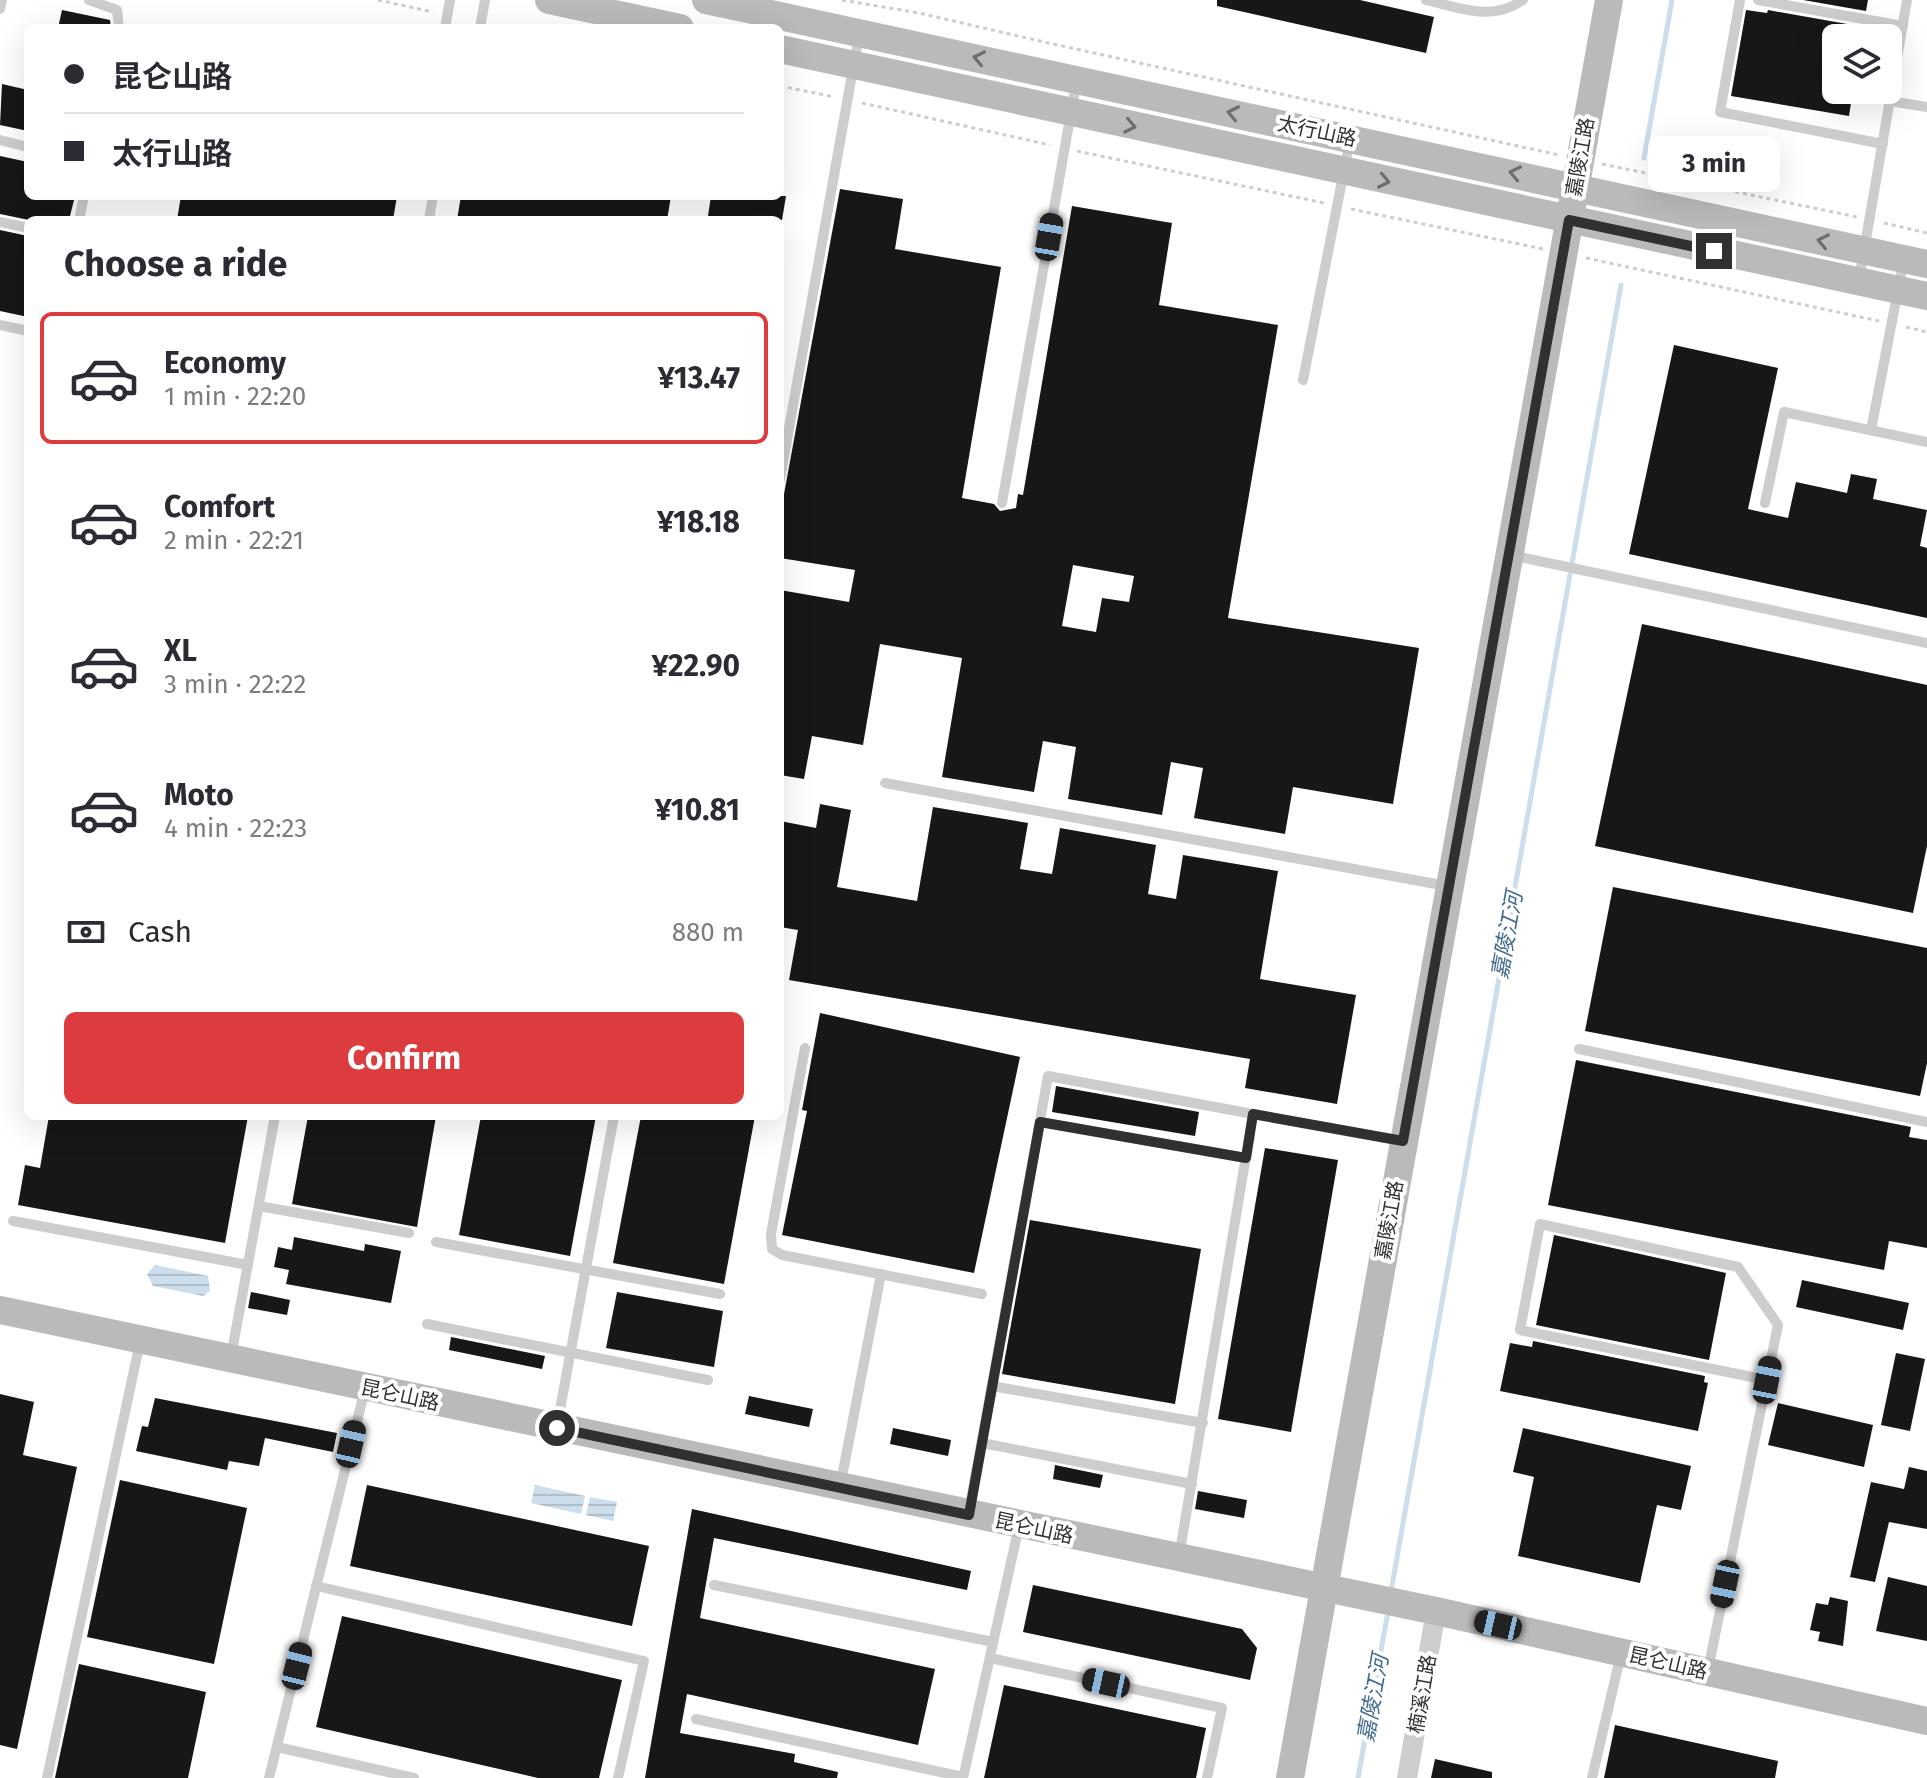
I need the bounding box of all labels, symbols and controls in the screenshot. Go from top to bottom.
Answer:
map controls [1822,24,1902,104]
button: layers [1822,24,1902,104]
one-way arrow [973,50,986,67]
text: 昆仑山路 [112,59,232,95]
one-way arrow [1227,105,1241,122]
street label: 太行山路 [1275,111,1359,151]
street label: 嘉陵江路 [1561,116,1599,198]
one-way arrow [1122,117,1136,134]
callout: 3 min [1648,135,1780,191]
text: 太行山路 [112,136,232,172]
text: 3 min [1682,148,1746,179]
one-way arrow [1508,165,1522,182]
one-way arrow [1377,172,1390,189]
car [1033,211,1065,263]
route end [1696,233,1732,269]
one-way arrow [1817,233,1831,250]
text: Choose a ride [64,242,287,286]
icon: car [68,342,140,414]
text: Economy [164,345,286,381]
text: ¥13.47 [658,360,740,396]
text: 1 min · 22:20 [164,381,306,412]
icon: car [68,486,140,558]
text: Comfort [164,489,275,525]
text: ¥18.18 [657,504,740,540]
text: 2 min · 22:21 [164,525,304,556]
icon: car [68,630,140,702]
text: XL [164,633,197,669]
text: ¥22.90 [652,648,740,684]
text: 3 min · 22:22 [164,669,306,700]
icon: car [68,774,140,846]
text: Moto [164,777,234,813]
text: ¥10.81 [655,792,740,828]
text: 4 min · 22:23 [164,813,307,844]
water label: 嘉陵江河 [1486,885,1529,981]
icon: cash [64,910,108,954]
text: Cash [128,914,192,950]
text: 880 m [672,917,744,948]
button: Confirm [64,1012,744,1104]
street label: 嘉陵江路 [1370,1179,1408,1261]
car [1751,1354,1783,1406]
street label: 昆仑山路 [358,1375,442,1415]
route start [539,1410,575,1446]
car [334,1418,368,1470]
street label: 昆仑山路 [992,1508,1076,1548]
car [1708,1558,1742,1610]
car [1472,1608,1524,1642]
car [280,1640,314,1692]
street label: 昆仑山路 [1626,1642,1710,1684]
water label: 嘉陵江河 [1352,1648,1395,1744]
street label: 楠溪江路 [1403,1653,1441,1735]
car [1080,1666,1132,1700]

